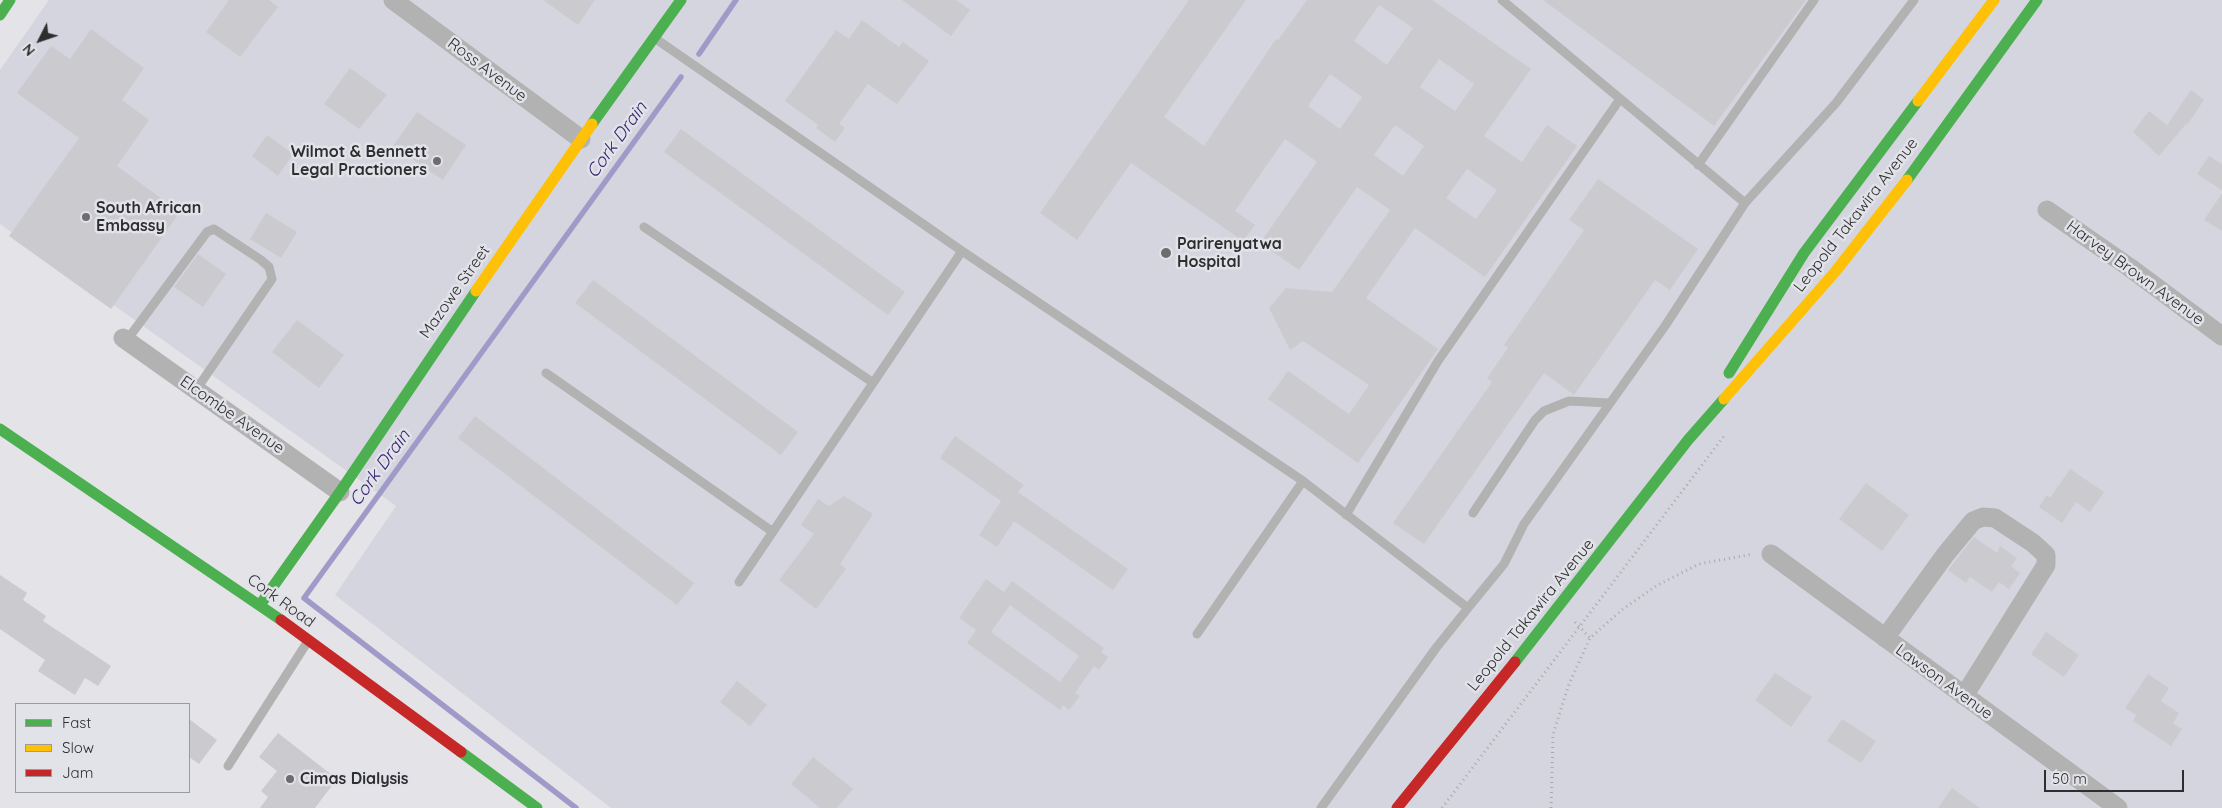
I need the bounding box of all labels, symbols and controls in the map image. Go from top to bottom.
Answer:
north arrow [15,15,65,65]
street label: Ross Avenue [444,34,530,106]
text: N [19,40,39,60]
water label: Cork Drain [582,98,652,182]
street label: Leopold Takawira Avenue [1790,134,1922,296]
place label: Wilmot & Bennett Legal Practioners [291,142,427,180]
marker: Wilmot & Bennett Legal Practioners [431,155,443,167]
place label: South African Embassy [96,198,201,236]
marker: South African Embassy [80,211,92,223]
street label: Harvey Brown Avenue [2063,217,2207,329]
place label: Parirenyatwa Hospital [1177,234,1282,272]
street label: Mazowe Street [416,242,494,342]
marker: Parirenyatwa Hospital [1159,246,1173,260]
street label: Elcombe Avenue [176,372,288,458]
water label: Cork Drain [345,426,415,510]
street label: Leopold Takawira Avenue [1464,535,1598,695]
street label: Cork Road [243,570,319,632]
street label: Lawson Avenue [1892,640,1996,724]
legend [15,703,190,793]
text: Fast [62,713,91,732]
text: Slow [62,738,94,757]
scale bar [2047,760,2187,792]
text: Jam [62,763,93,782]
place label: Cimas Dialysis [300,769,409,789]
text: 50 m [2052,769,2087,788]
marker: Cimas Dialysis [284,773,296,785]

